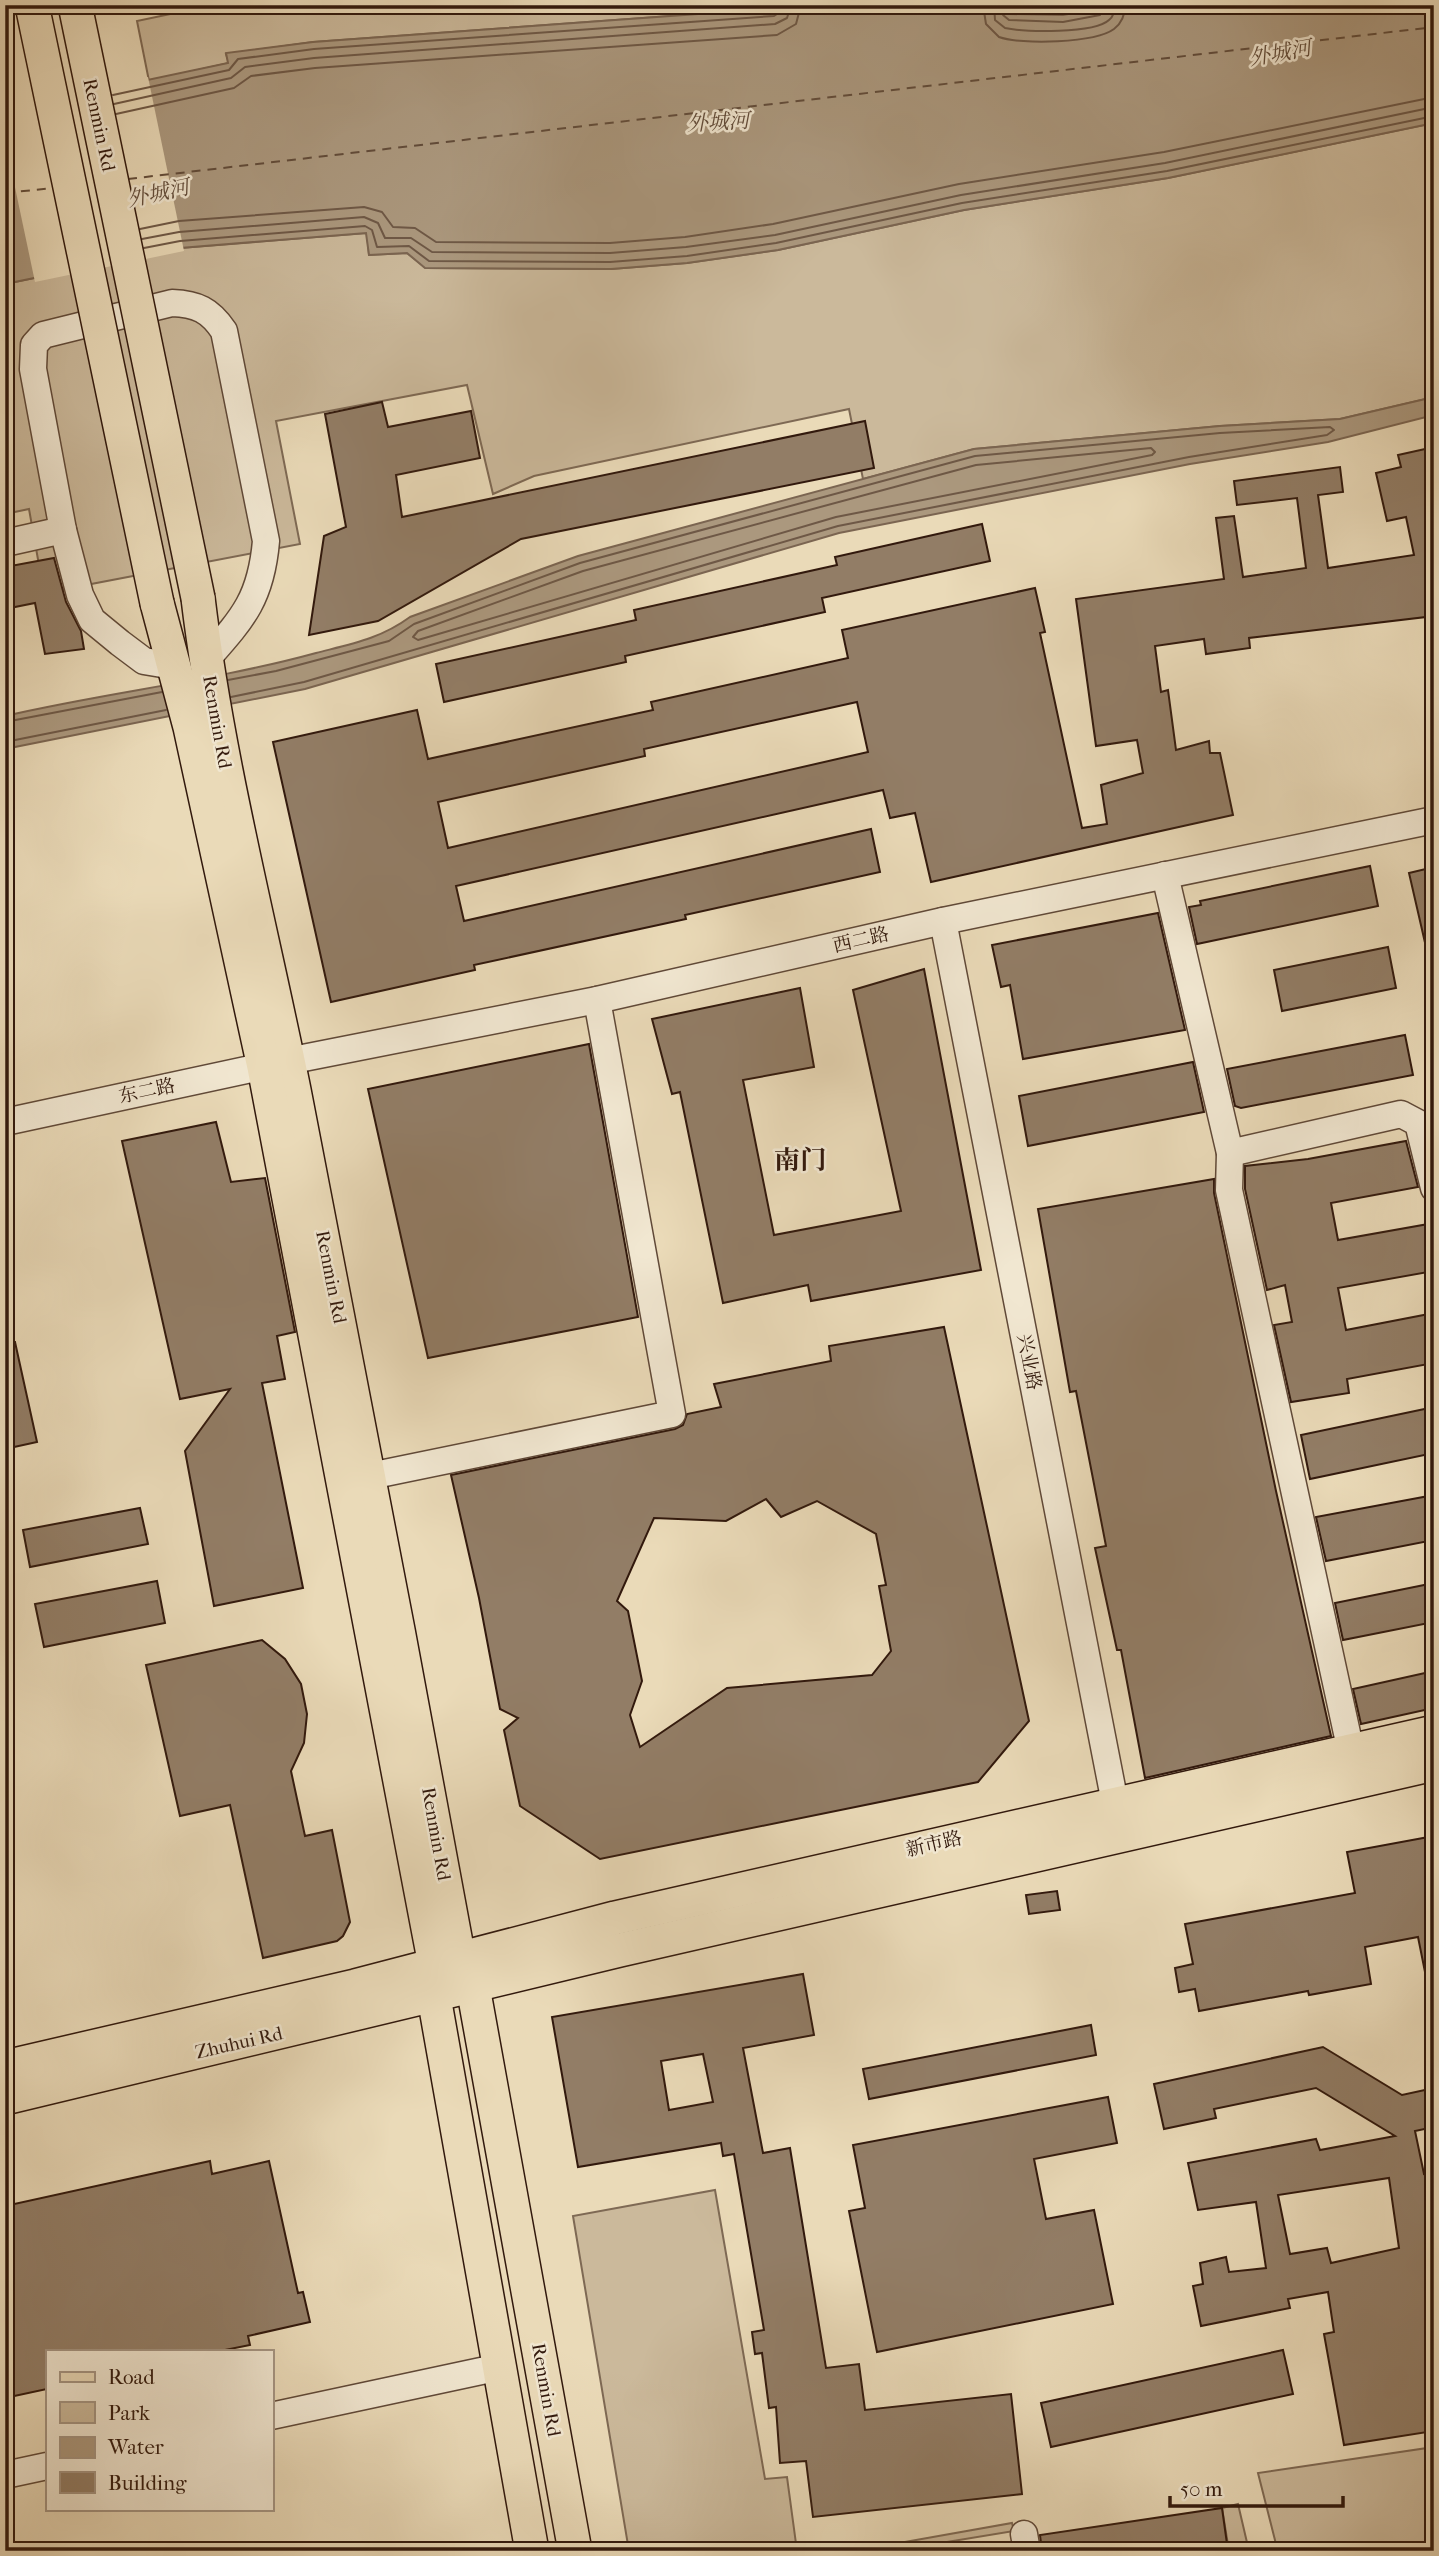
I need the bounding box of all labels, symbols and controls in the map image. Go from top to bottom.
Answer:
water label: 外城河 [1247,35,1317,70]
street label: Renmin Rd [78,77,120,174]
water label: 外城河 [686,108,754,136]
water label: 外城河 [125,174,195,211]
street label: Renmin Rd [198,674,236,771]
street label: 西二路 [831,923,891,957]
street label: 东二路 [117,1074,177,1108]
district label: 南门 [774,1145,826,1176]
street label: Renmin Rd [311,1229,351,1326]
street label: 兴业路 [1013,1332,1045,1392]
street label: Renmin Rd [417,1786,455,1883]
street label: 新市路 [904,1827,964,1861]
street label: Zhuhui Rd [193,2022,285,2064]
street label: Renmin Rd [527,2342,565,2439]
legend [46,2350,273,2510]
text: Road [108,2365,155,2389]
text: Park [108,2401,150,2425]
text: Water [107,2435,164,2459]
scale bar [1170,2465,1343,2509]
text: Building [108,2471,187,2495]
text: 50 m [1180,2477,1223,2501]

